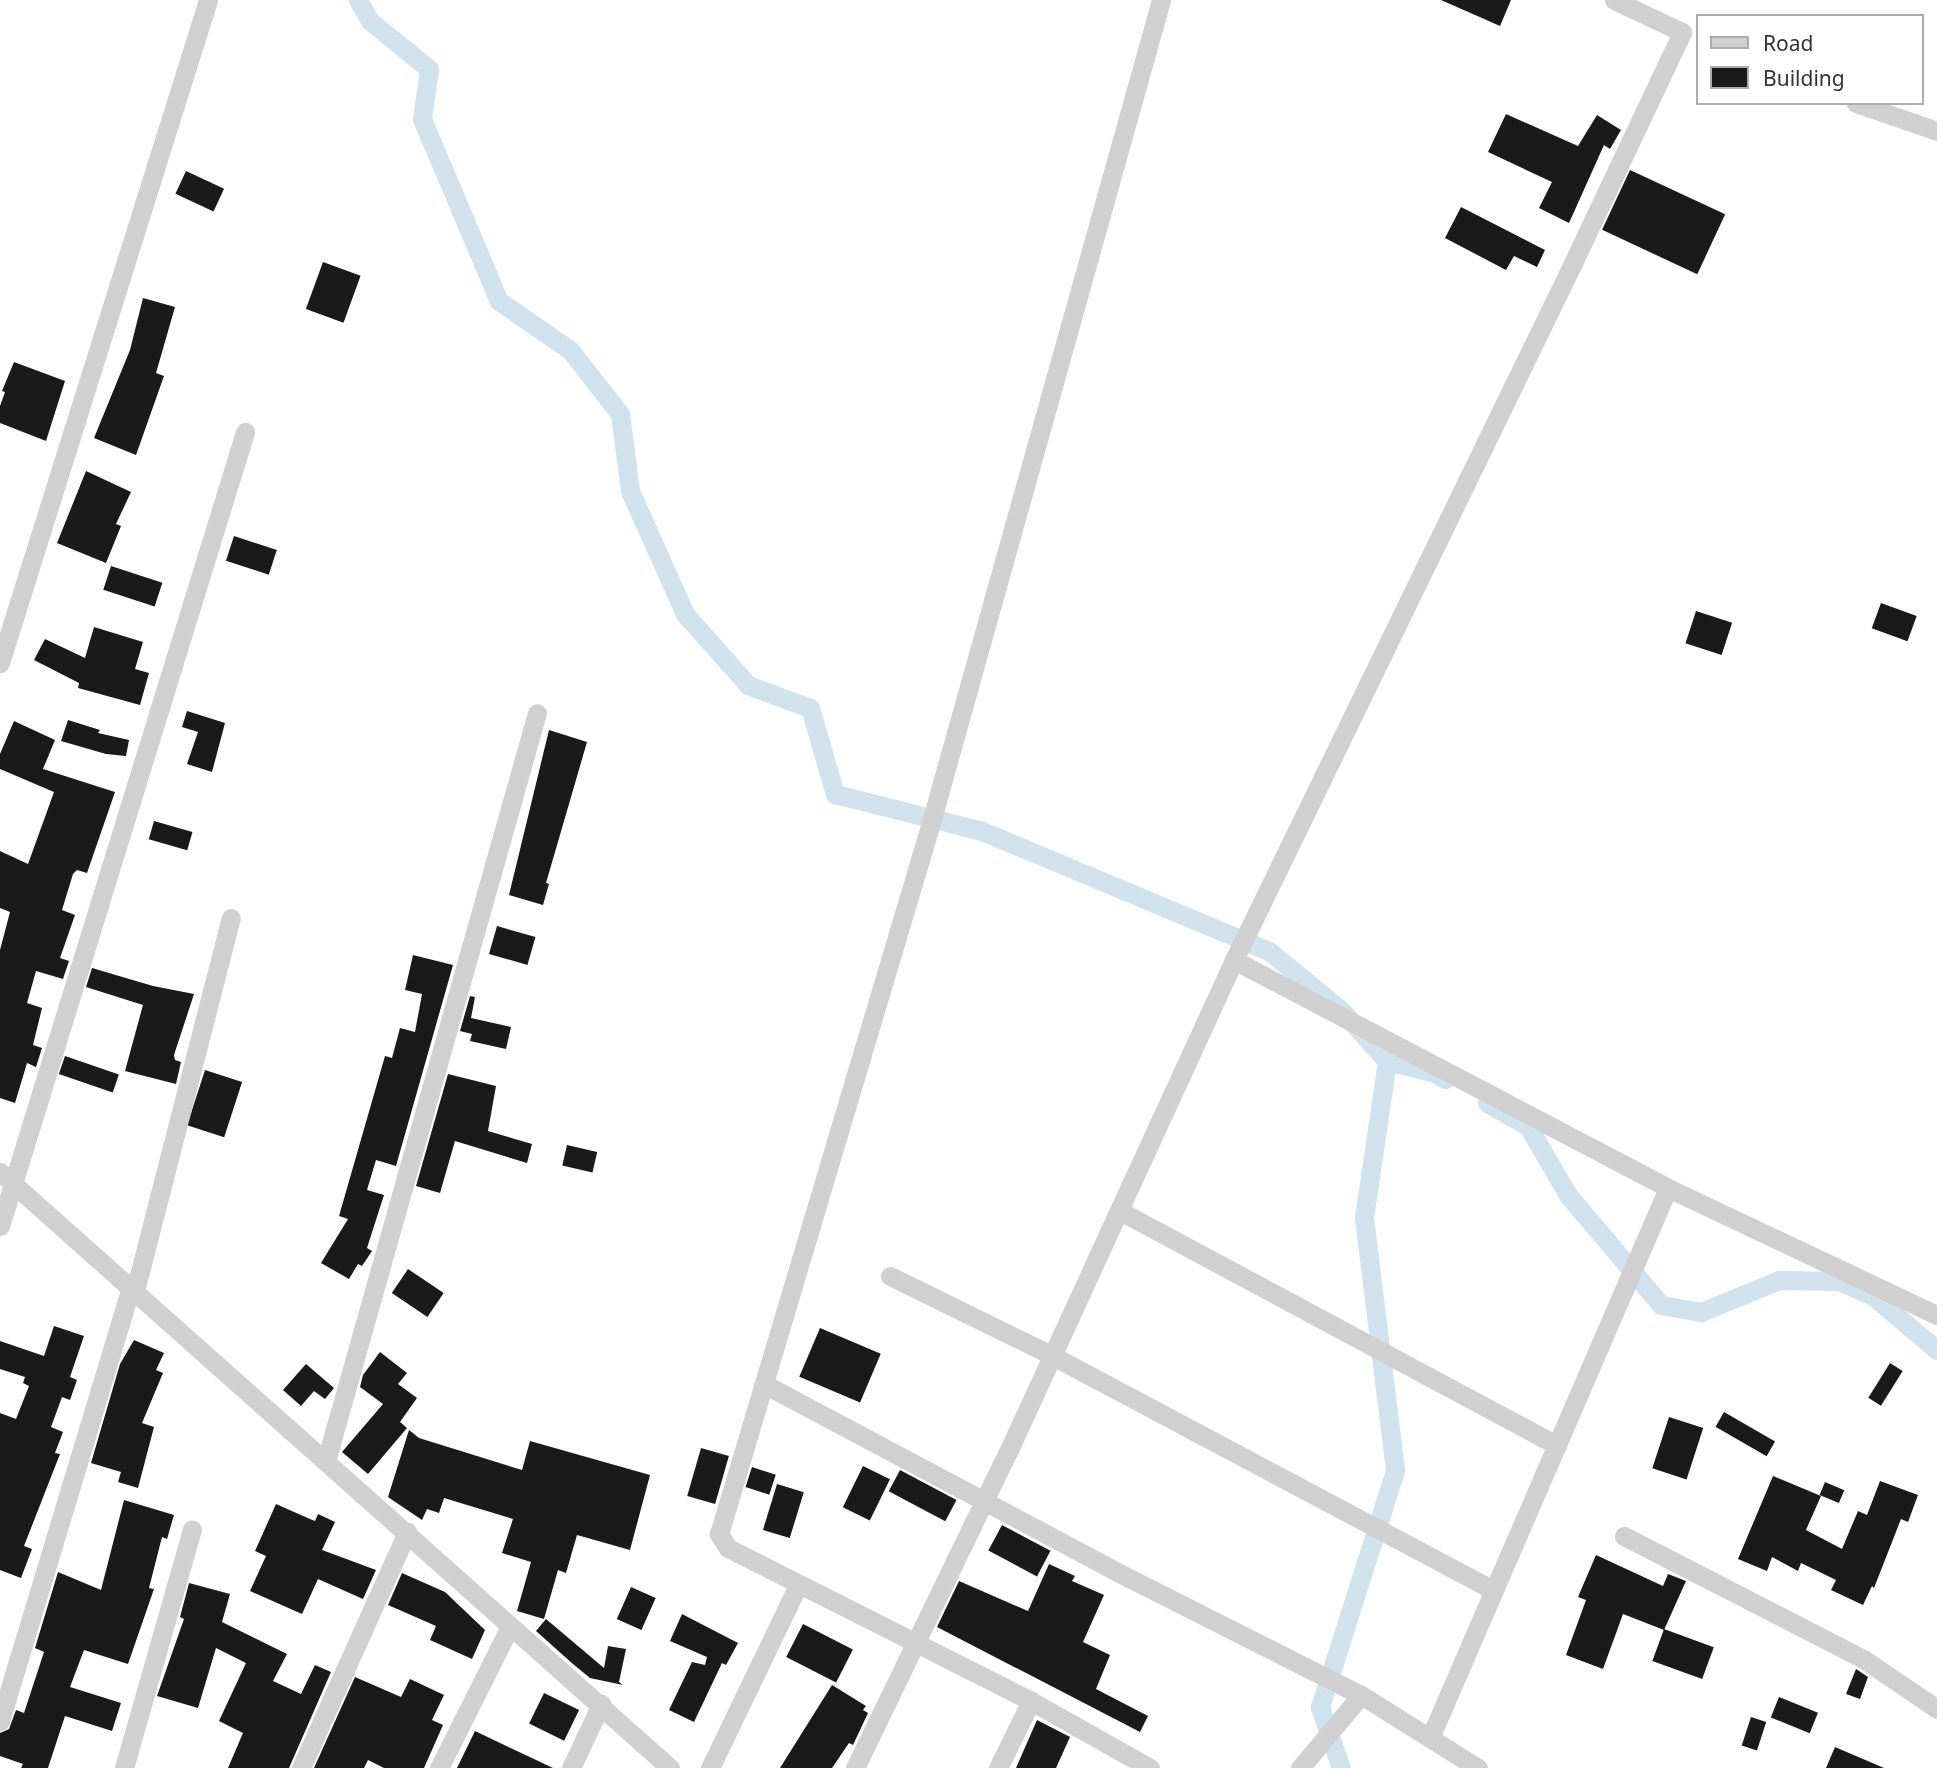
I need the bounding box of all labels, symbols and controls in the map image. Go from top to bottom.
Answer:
legend [1696,14,1923,105]
text: Road [1763,29,1813,57]
text: Building [1763,64,1845,92]

